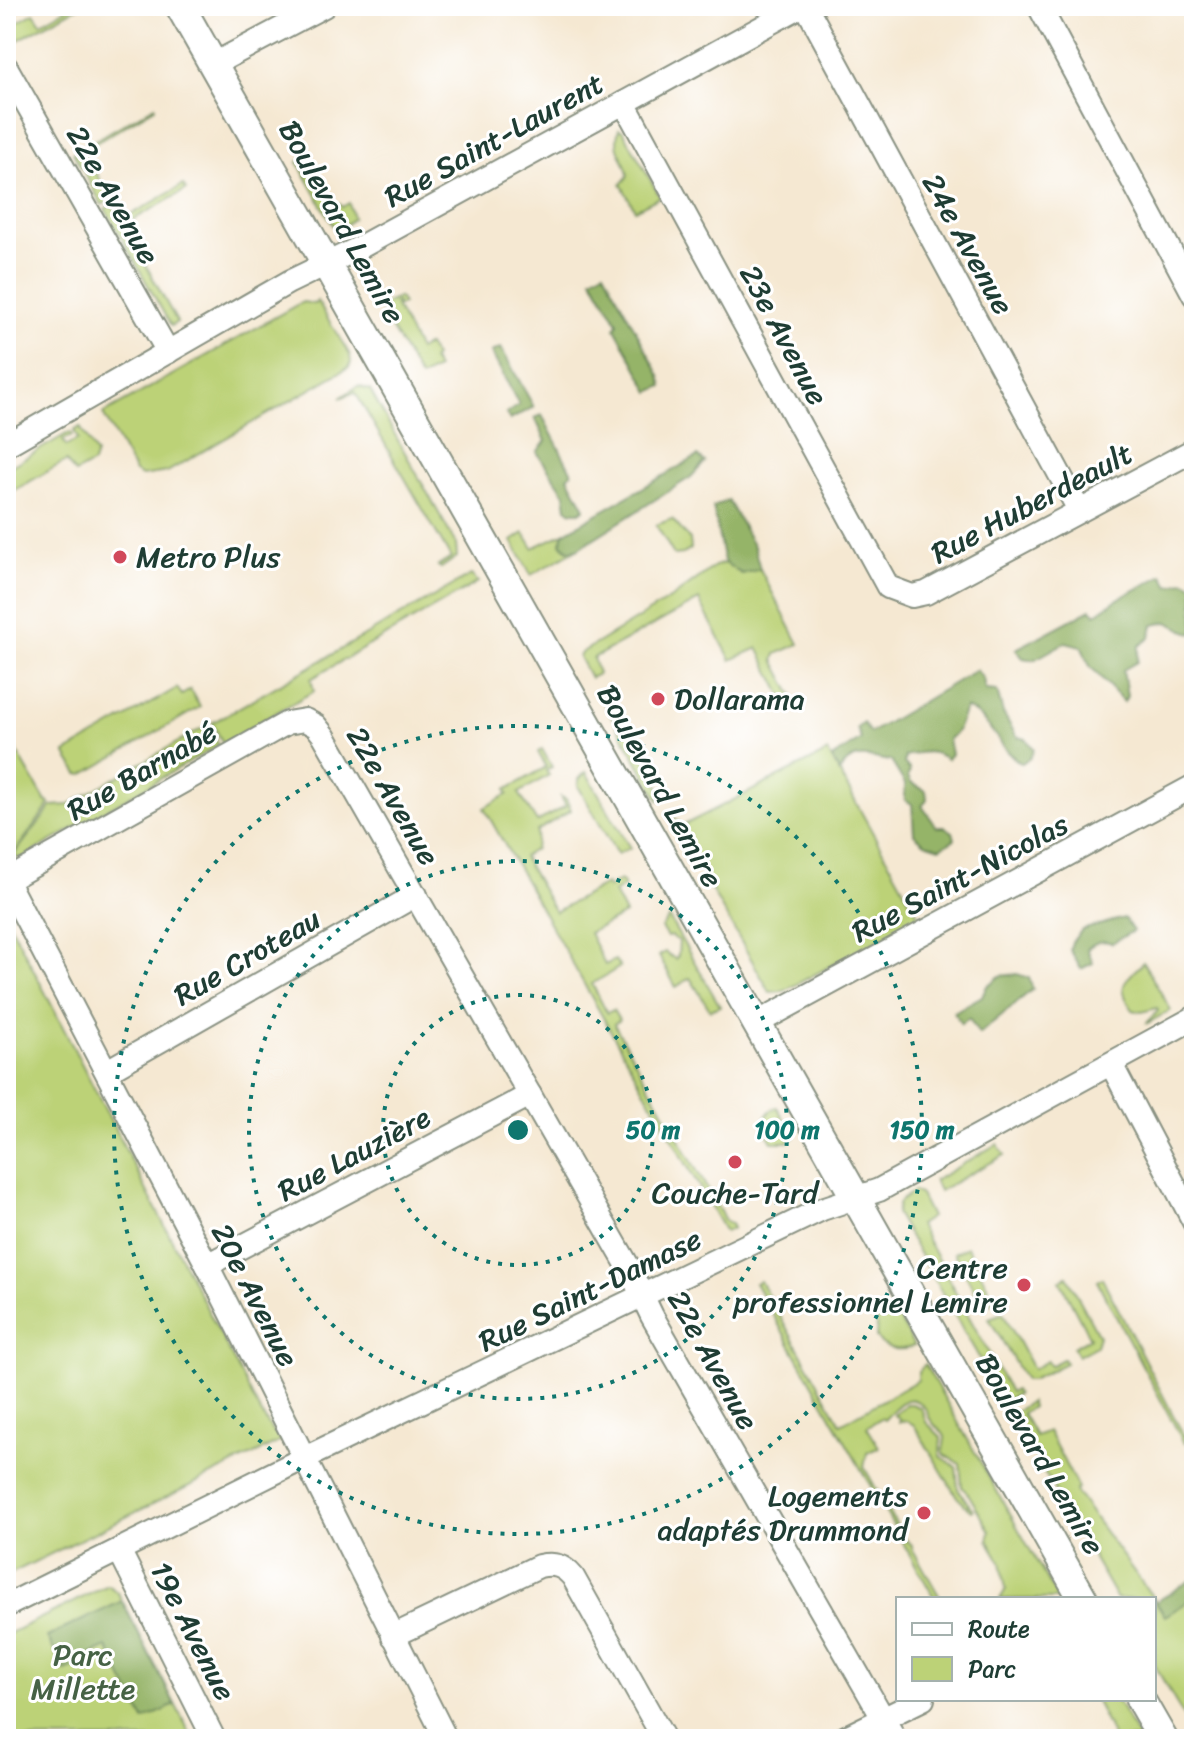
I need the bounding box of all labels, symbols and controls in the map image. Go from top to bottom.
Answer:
street label: Rue Saint-Laurent [374,57,614,223]
street label: Boulevard Lemire [263,110,421,334]
street label: 22e Avenue [51,115,175,275]
street label: 24e Avenue [907,163,1029,325]
street label: 23e Avenue [724,254,844,416]
street label: Rue Huberdeault [921,427,1143,579]
place label: Metro Plus [136,530,281,584]
marker: Metro Plus [111,548,129,566]
place label: Dollarama [674,672,805,726]
street label: Boulevard Lemire [581,674,739,898]
marker: Dollarama [649,690,667,708]
street label: Rue Barnabé [56,706,228,836]
street label: 22e Avenue [331,716,455,876]
street label: Rue Saint-Nicolas [842,798,1079,958]
street label: Rue Croteau [163,893,331,1021]
street label: Rue Lauzière [267,1091,441,1217]
text: 50 m [626,1109,681,1151]
text: 100 m [754,1109,820,1151]
text: 150 m [890,1109,955,1151]
centre of rings [504,1116,532,1144]
marker: Couche-Tard [726,1153,744,1171]
place label: Couche-Tard [652,1166,820,1220]
street label: Rue Saint-Damase [469,1212,711,1368]
street label: 20e Avenue [195,1213,315,1377]
place label: Centre professionnel Lemire [731,1241,1008,1329]
marker: Centre professionnel Lemire [1015,1276,1033,1294]
street label: 22e Avenue [652,1279,774,1441]
street label: Boulevard Lemire [960,1342,1120,1566]
place label: Logements adaptés Drummond [658,1469,910,1557]
marker: Logements adaptés Drummond [915,1504,933,1522]
street label: 19e Avenue [135,1551,251,1711]
legend [896,1597,1156,1701]
text: Route [968,1608,1030,1650]
park label: Parc Millette [31,1628,135,1716]
text: Parc [968,1648,1016,1690]

